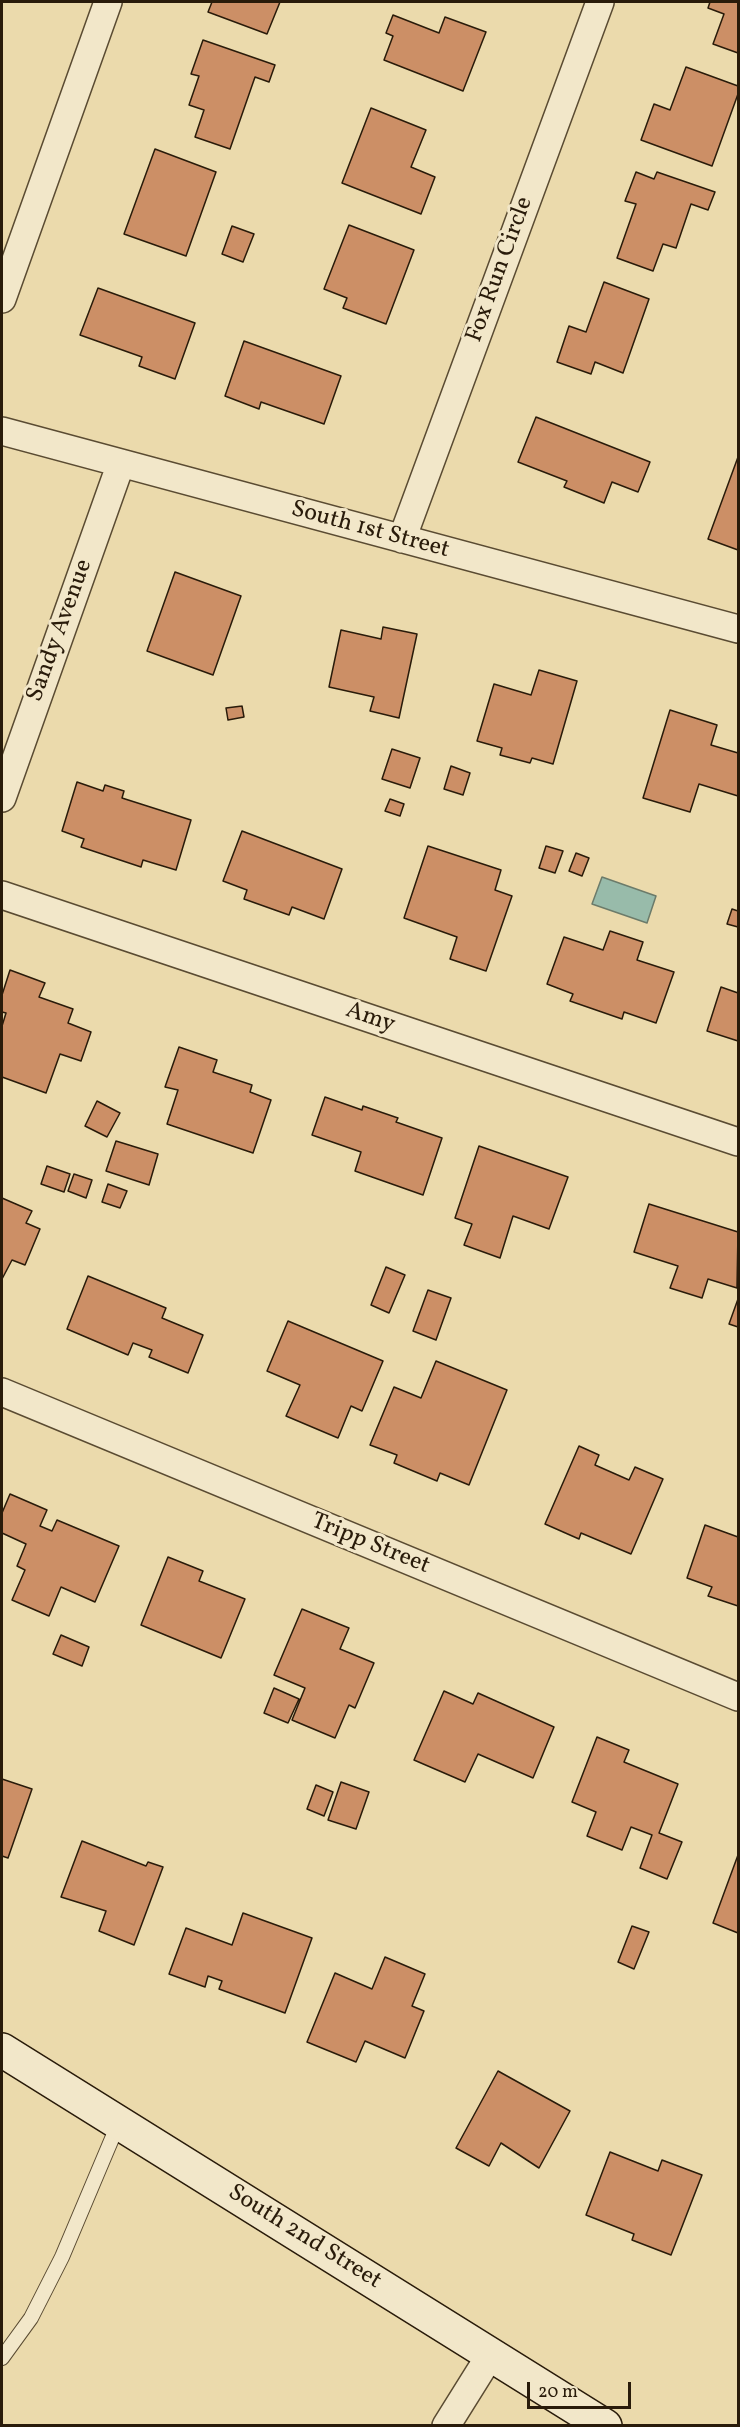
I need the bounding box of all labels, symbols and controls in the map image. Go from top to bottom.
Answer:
street label: Fox Run Circle [461,193,541,347]
street label: South 1st Street [288,496,452,566]
street label: Sandy Avenue [22,556,100,706]
street label: Amy [342,997,398,1041]
street label: Tripp Street [306,1508,434,1582]
street label: South 2nd Street [222,2179,386,2297]
scale bar [530,2370,634,2408]
text: 20 m [538,2380,578,2405]

